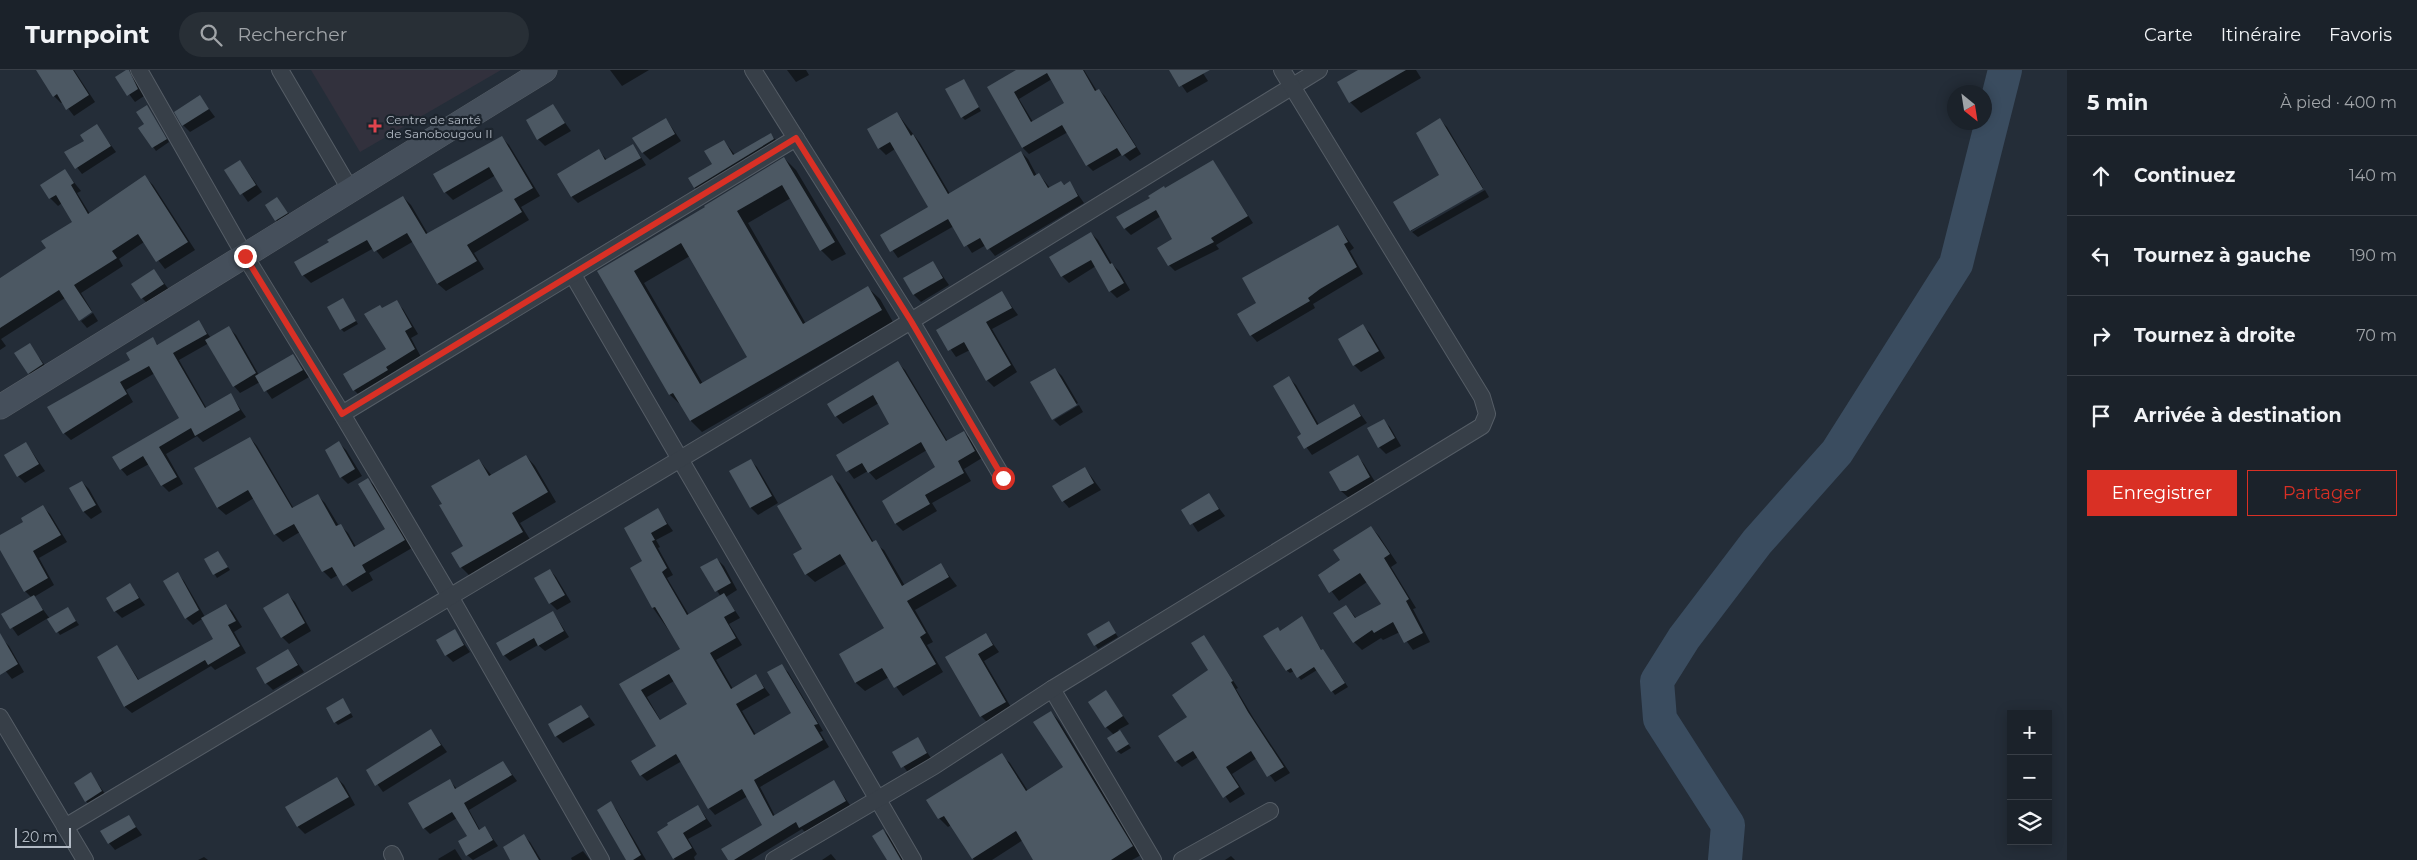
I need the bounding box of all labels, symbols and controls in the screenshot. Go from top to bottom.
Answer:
search box [179,12,529,57]
text: Turnpoint [25,20,149,49]
icon: search [197,21,225,49]
text: Rechercher [237,23,347,46]
text: Carte [2144,24,2193,46]
text: Itinéraire [2221,24,2301,46]
text: Favoris [2329,24,2392,46]
north arrow [1947,85,1992,130]
text: 5 min [2087,90,2148,115]
text: À pied · 400 m [2280,93,2397,112]
place label: Centre de santé de Sanobougou II [386,112,493,141]
marker: Centre de santé de Sanobougou II [368,119,382,133]
icon: ahead [2087,162,2115,190]
text: Continuez [2134,164,2235,187]
text: 140 m [2349,166,2397,185]
icon: left [2087,242,2115,270]
text: Tournez à gauche [2134,244,2311,267]
route end [234,245,257,268]
text: 190 m [2350,246,2397,265]
icon: right [2087,322,2115,350]
text: Tournez à droite [2134,324,2295,347]
text: 70 m [2356,326,2397,345]
icon: arrive [2087,402,2115,430]
text: Arrivée à destination [2134,404,2342,427]
route start [992,467,1015,490]
button: Enregistrer [2087,470,2237,516]
button: Partager [2247,470,2397,516]
map controls [2007,710,2052,845]
button: + [2007,710,2052,755]
button: − [2007,755,2052,800]
button: layers [2007,800,2052,845]
scale bar [15,825,71,848]
text: 20 m [22,828,58,846]

